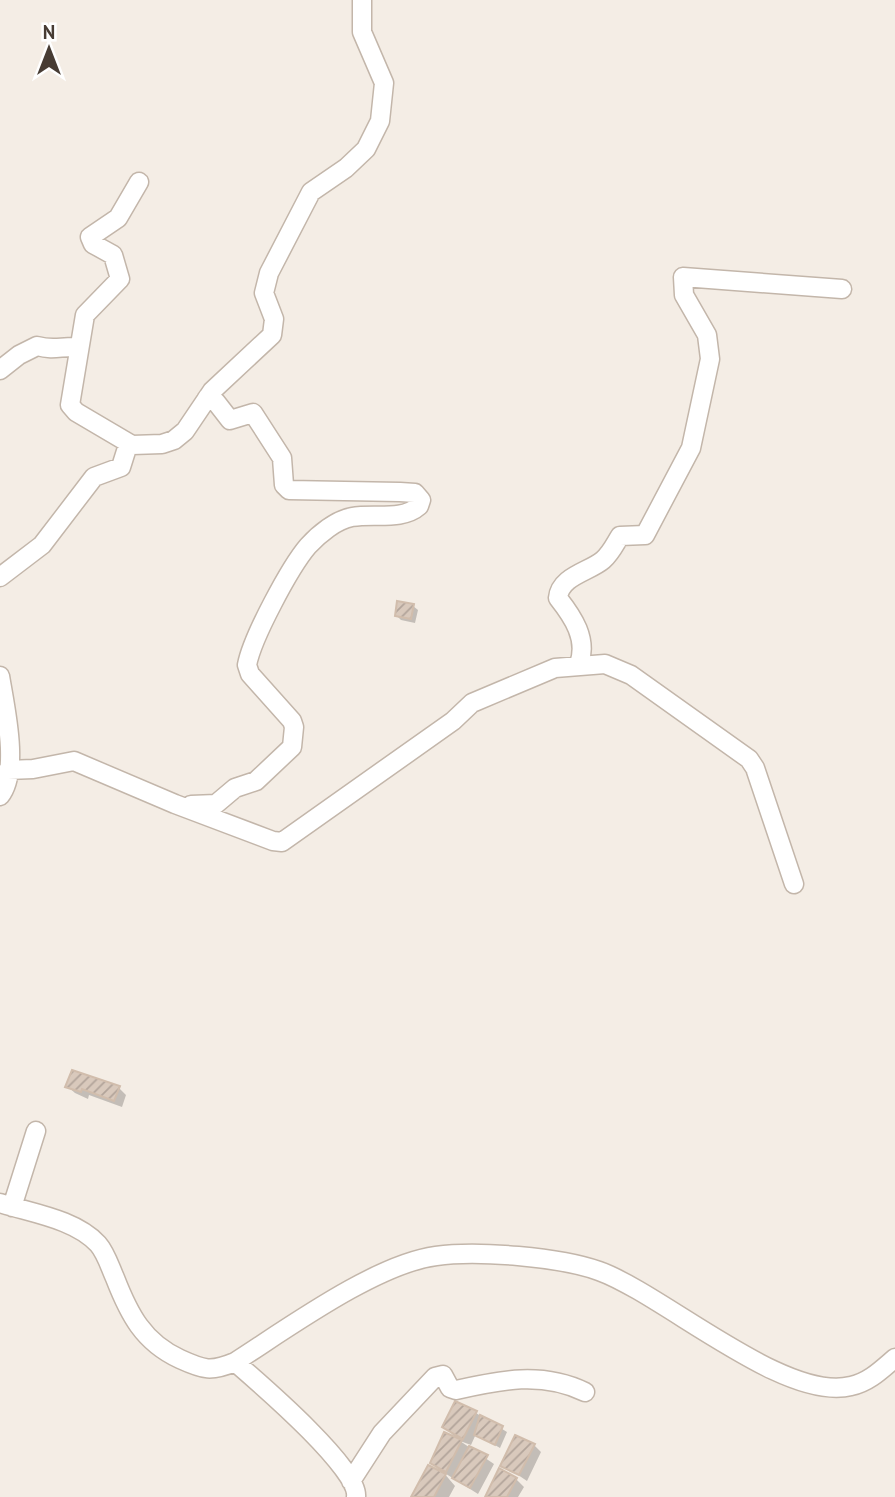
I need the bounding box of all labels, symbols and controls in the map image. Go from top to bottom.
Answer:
north arrow [14,14,84,84]
text: N [43,20,55,44]

